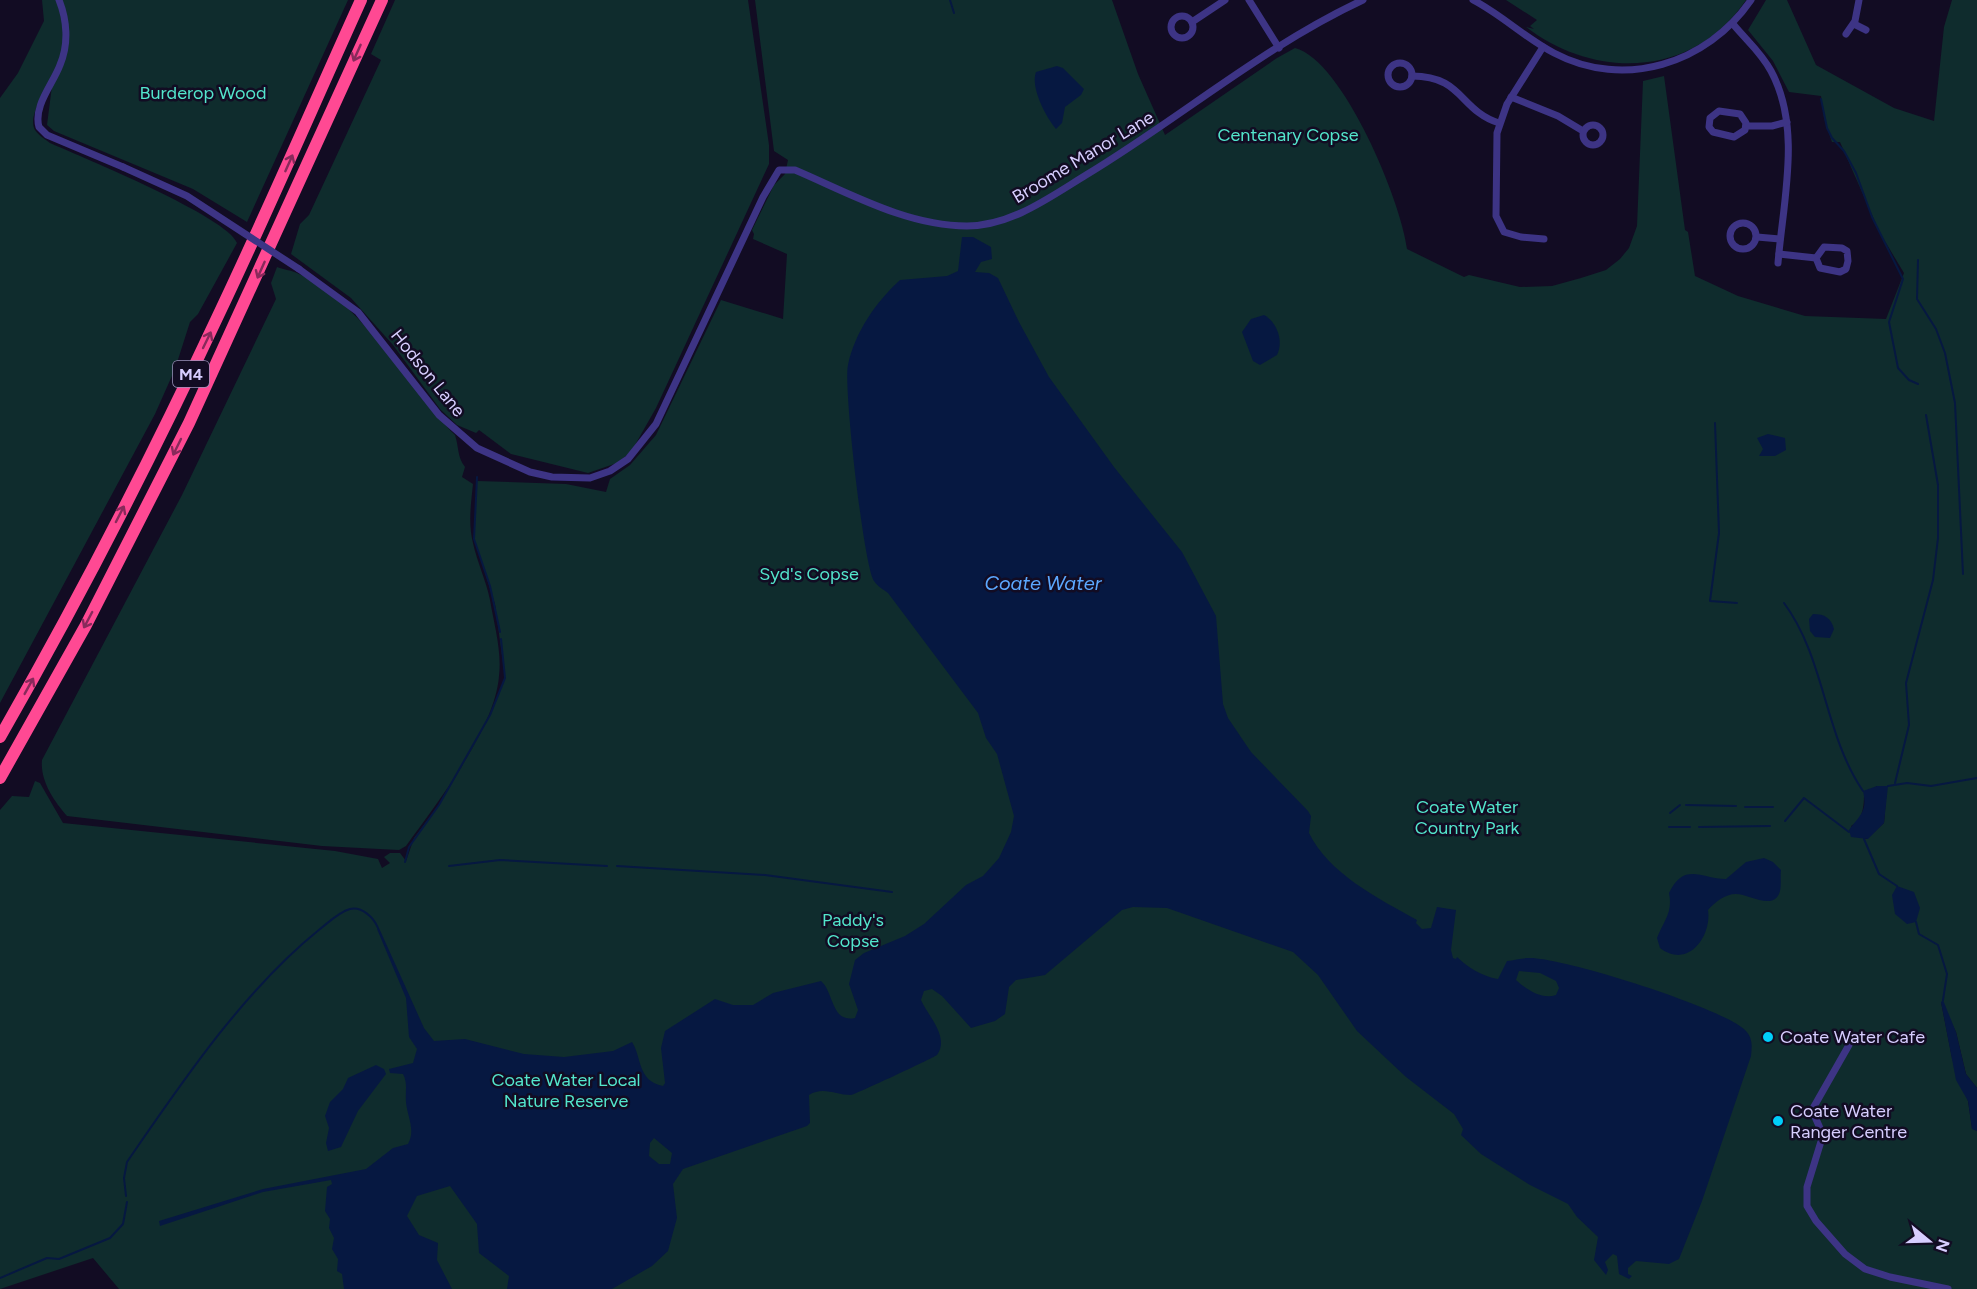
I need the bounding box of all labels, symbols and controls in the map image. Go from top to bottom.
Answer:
one-way arrow [351,44,363,62]
park label: Burderop Wood [139,82,267,104]
street label: Broome Manor Lane [1008,106,1158,208]
park label: Centenary Copse [1218,124,1359,146]
one-way arrow [283,154,295,172]
one-way arrow [254,261,266,279]
street label: Hodson Lane [386,325,470,421]
one-way arrow [202,331,214,349]
road number: M4 [173,361,209,387]
one-way arrow [171,437,183,455]
one-way arrow [115,506,127,524]
park label: Syd's Copse [759,563,859,585]
water label: Coate Water [985,571,1103,595]
one-way arrow [82,611,94,628]
one-way arrow [23,678,35,695]
park label: Coate Water Country Park [1415,796,1520,839]
park label: Paddy's Copse [822,909,884,952]
place label: Coate Water Cafe [1780,1026,1925,1048]
marker: Coate Water Cafe [1761,1030,1775,1044]
park label: Coate Water Local Nature Reserve [491,1069,641,1112]
place label: Coate Water Ranger Centre [1790,1100,1907,1143]
marker: Coate Water Ranger Centre [1771,1114,1785,1128]
north arrow [1899,1211,1959,1271]
text: N [1932,1237,1954,1255]

